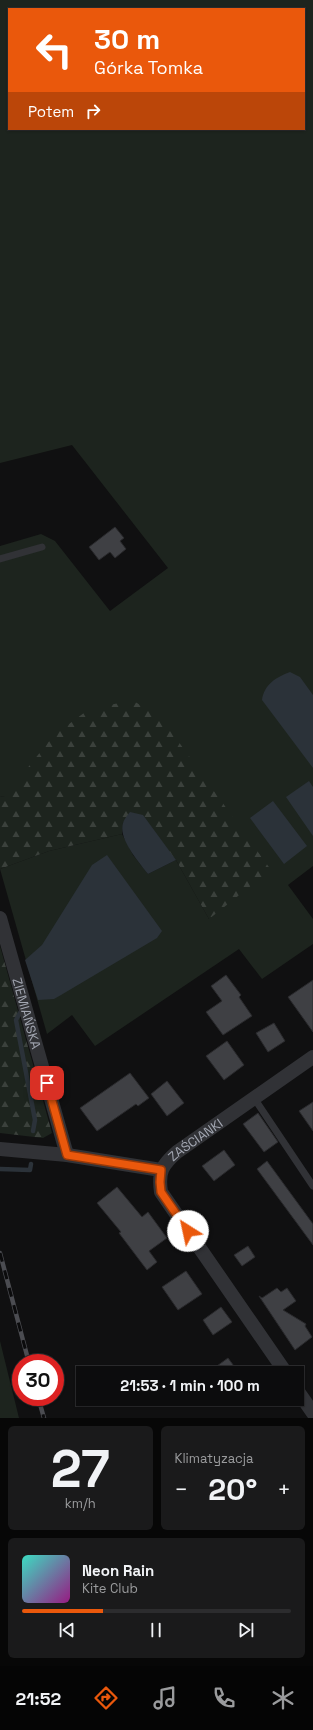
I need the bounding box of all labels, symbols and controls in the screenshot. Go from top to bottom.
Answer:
text: 30 m [94,21,160,57]
icon: left [28,24,80,76]
text: Górka Tomka [94,56,203,79]
icon: right [82,100,104,122]
text: Potem [28,102,74,121]
street label: ZIEMIAŃSKA [9,976,45,1051]
pin [30,1066,64,1100]
icon: arrive [36,1072,58,1094]
street label: ZAŚCIANKI [164,1114,226,1165]
position arrow [167,1210,209,1252]
speed limit sign: 30 [12,1354,64,1406]
text: 21:53 · 1 min · 100 m [120,1376,260,1395]
text: 27 [51,1436,110,1502]
text: Klimatyzacja [175,1450,253,1467]
text: 20° [208,1470,257,1509]
text: − [175,1475,188,1503]
text: + [277,1475,291,1503]
text: km/h [65,1495,96,1512]
text: Neon Rain [82,1561,154,1580]
text: Kite Club [82,1580,138,1597]
icon: previous [56,1619,78,1641]
icon: pause [145,1619,167,1641]
icon: next [235,1619,257,1641]
icon: directions [92,1684,120,1712]
icon: music [151,1684,179,1712]
icon: phone [210,1684,238,1712]
icon: climate [269,1684,297,1712]
text: 21:52 [16,1687,61,1710]

